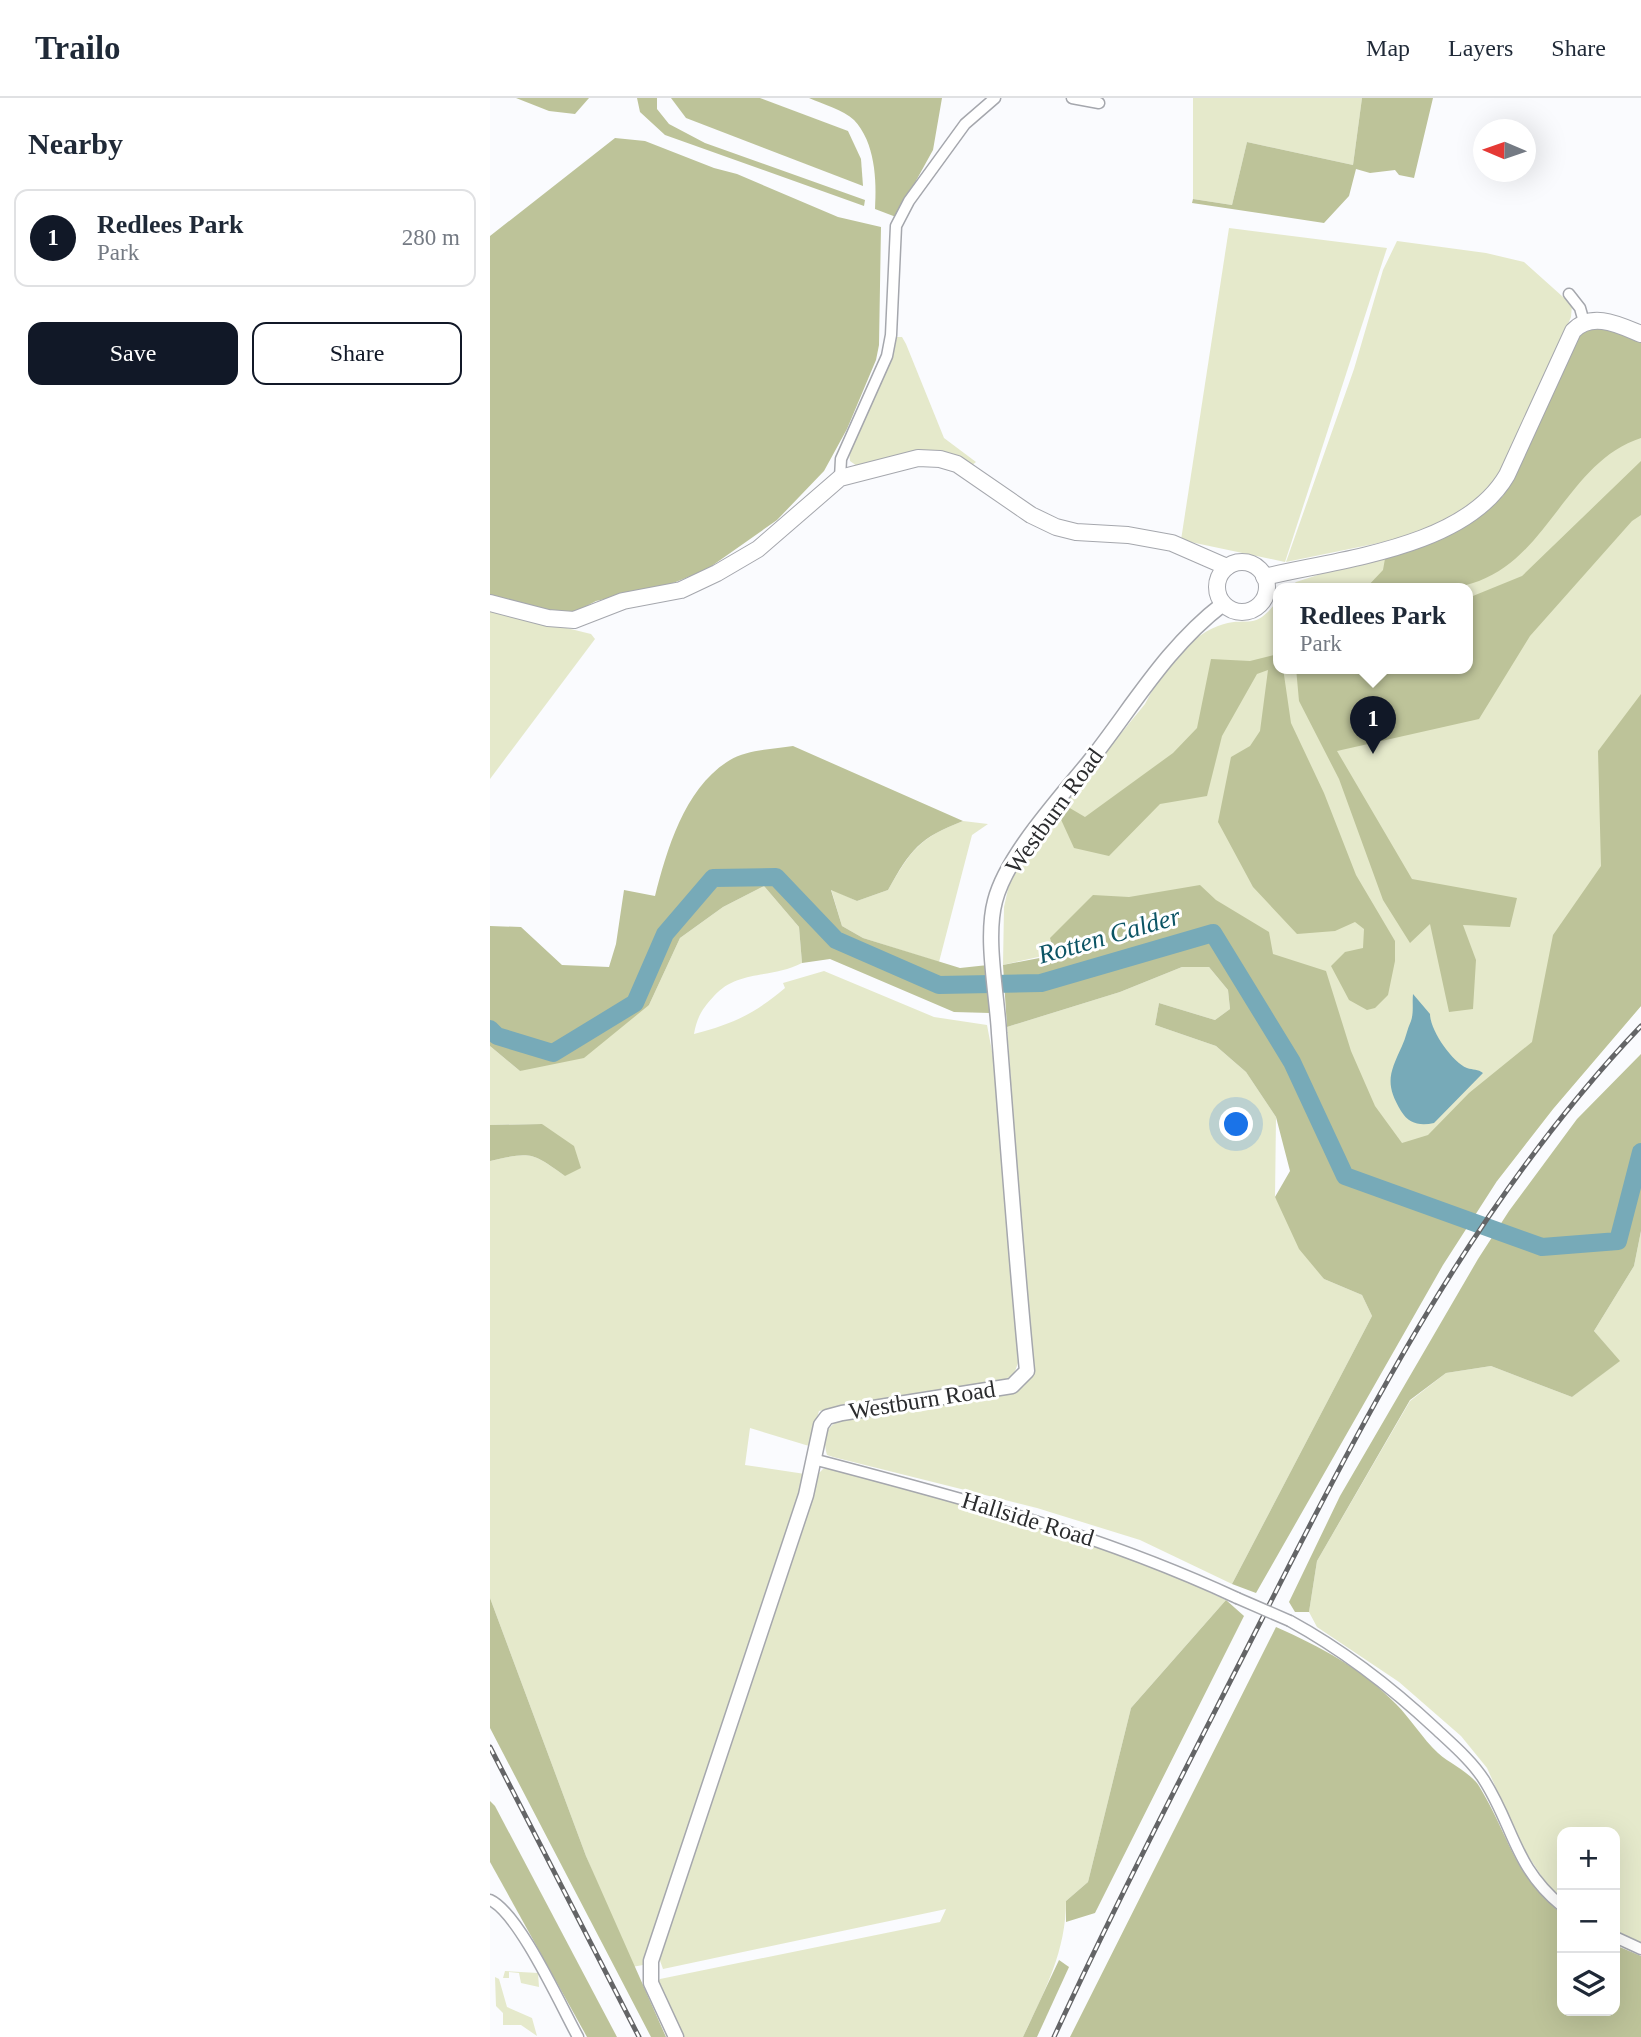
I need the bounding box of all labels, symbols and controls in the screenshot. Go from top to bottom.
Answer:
text: Trailo [35,30,121,66]
text: Map [1366,35,1410,61]
text: Layers [1448,35,1513,61]
text: Share [1551,35,1606,61]
north arrow [1473,119,1536,182]
text: Nearby [28,127,123,160]
text: Redlees Park [97,210,244,239]
text: 1 [47,225,59,250]
text: 280 m [402,225,460,250]
text: Park [97,240,139,265]
button: Save [28,322,238,385]
button: Share [252,322,462,385]
popup [1273,583,1473,674]
text: Redlees Park [1300,601,1446,630]
text: Park [1300,631,1342,656]
pin: 1 [1350,696,1396,754]
street label: Westburn Road [1000,743,1108,879]
water label: Rotten Calder [1034,901,1184,970]
your location [1219,1107,1253,1141]
street label: Westburn Road [847,1376,997,1424]
street label: Hallside Road [959,1487,1097,1551]
map controls [1557,1827,1620,2016]
button: + [1557,1827,1620,1890]
button: − [1557,1890,1620,1953]
button: layers [1557,1953,1620,2016]

